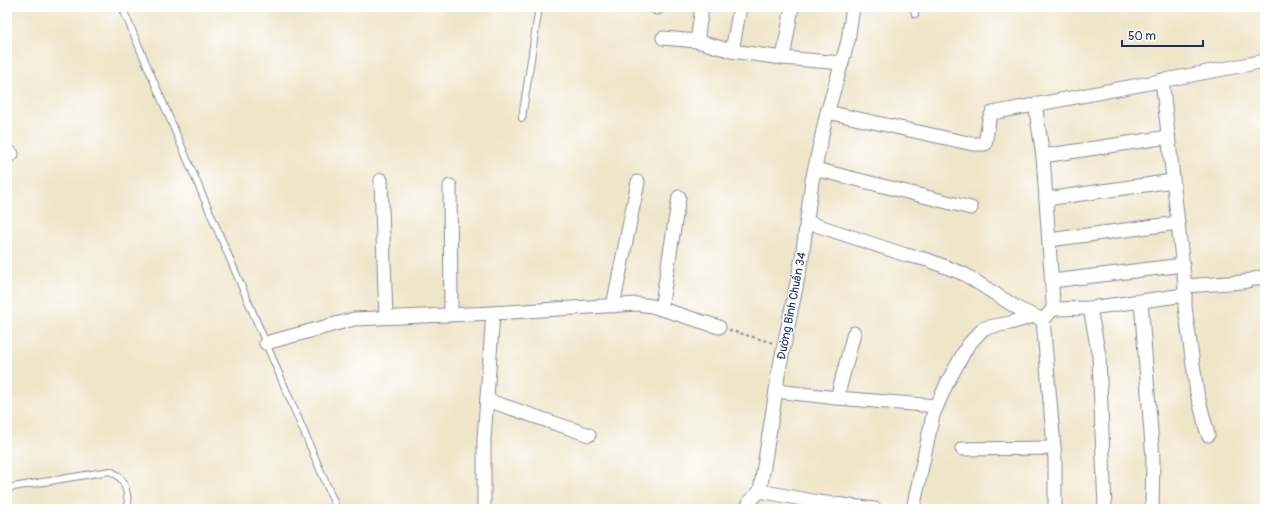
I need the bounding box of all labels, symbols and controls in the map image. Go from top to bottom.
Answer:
scale bar [1122,22,1203,48]
text: 50 m [1128,29,1156,44]
street label: Đường Bình Chuẩn 34 [772,250,810,361]

